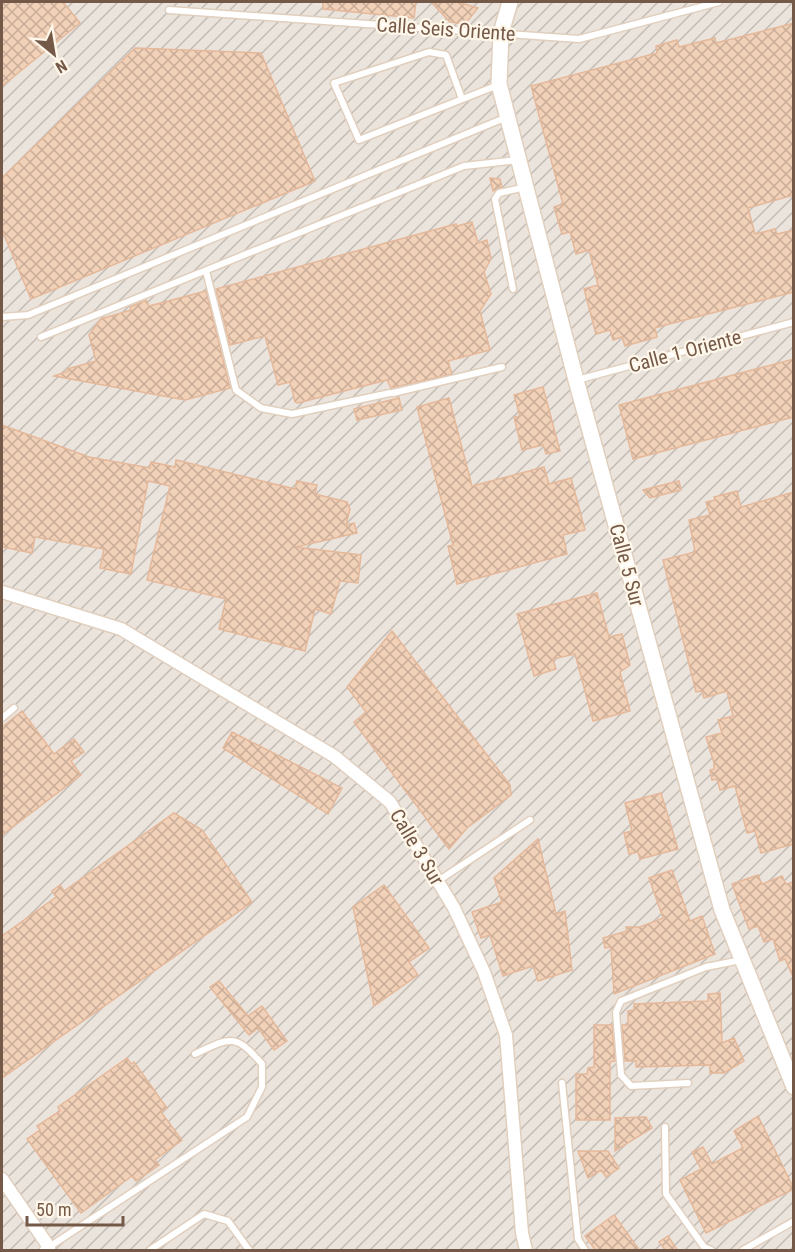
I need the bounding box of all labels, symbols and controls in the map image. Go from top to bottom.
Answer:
street label: Calle Seis Oriente [376,12,516,46]
north arrow [24,24,84,84]
text: N [52,56,70,77]
street label: Calle 1 Oriente [626,324,744,378]
street label: Calle 5 Sur [604,521,650,609]
street label: Calle 3 Sur [385,805,449,889]
scale bar [27,1189,123,1227]
text: 50 m [36,1199,71,1220]

